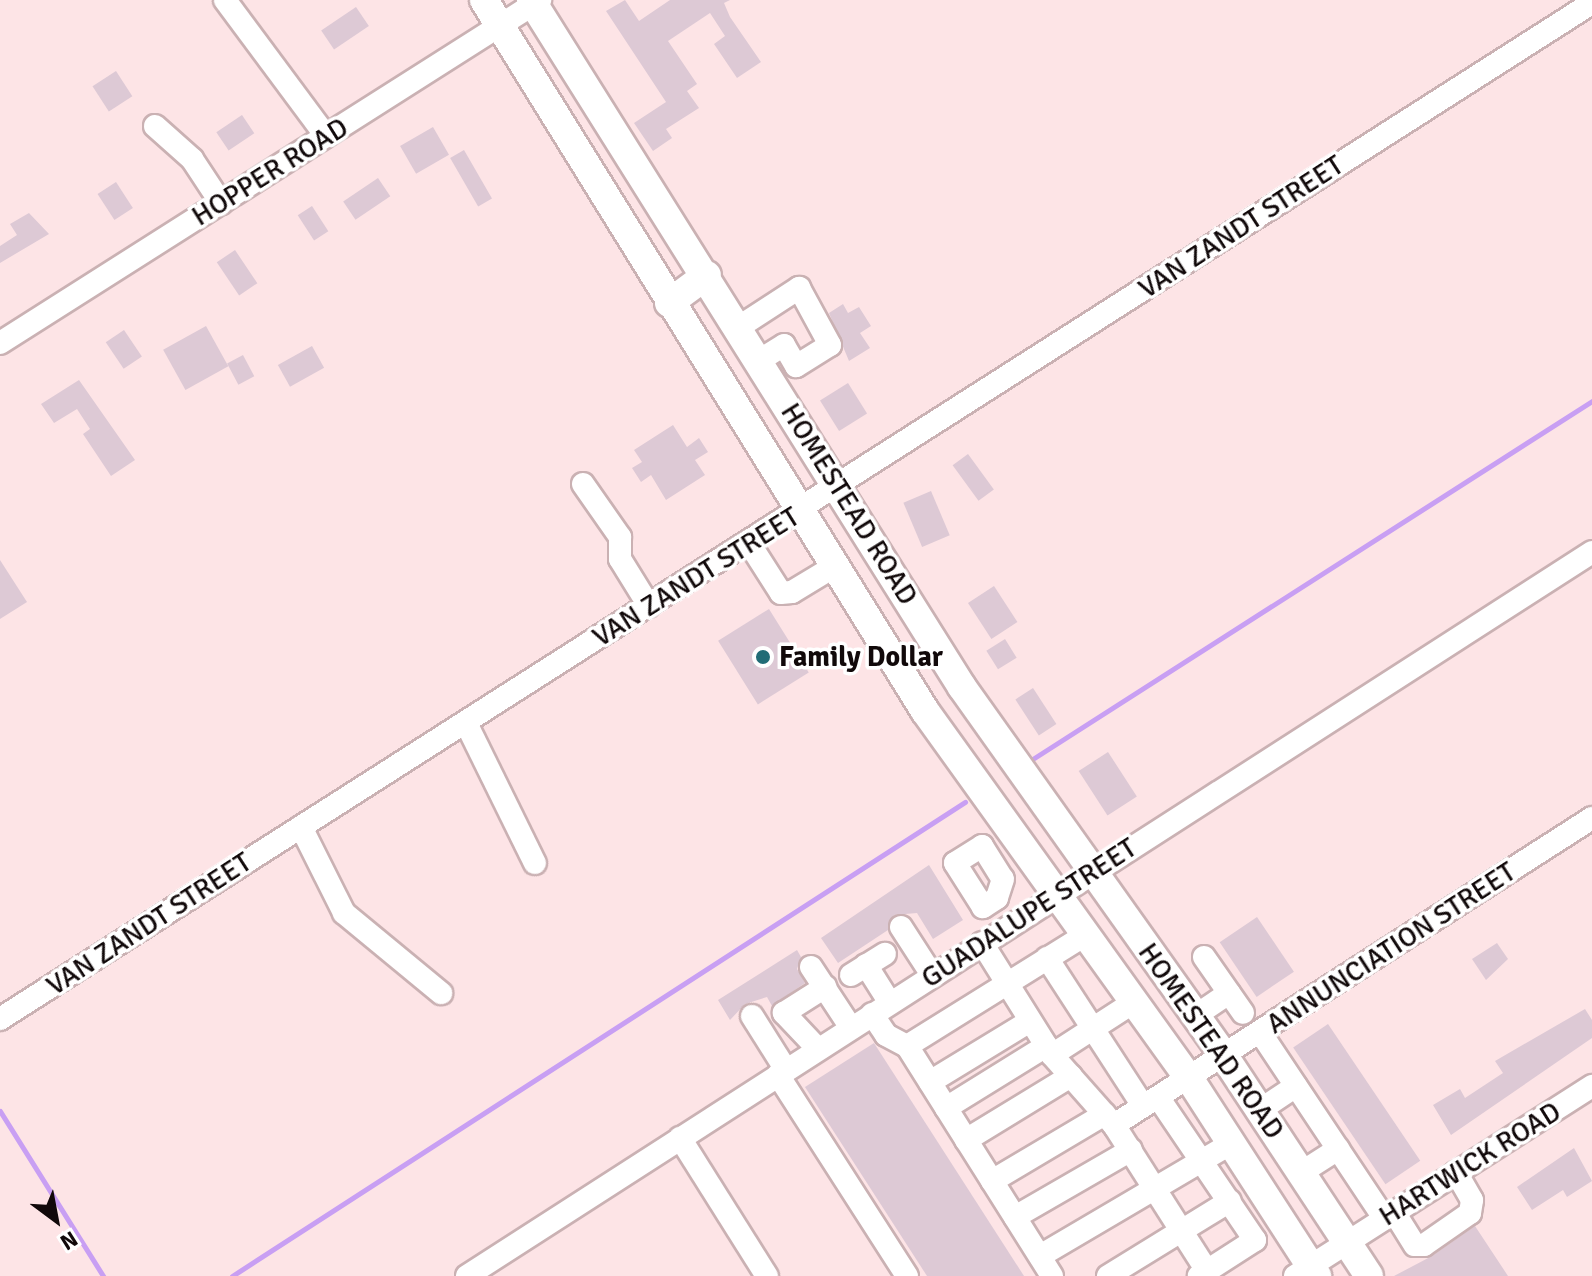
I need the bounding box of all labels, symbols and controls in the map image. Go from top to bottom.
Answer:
street label: HOPPER ROAD [186,111,354,233]
street label: VAN ZANDT STREET [1132,148,1350,306]
street label: HOMESTEAD ROAD [773,397,925,611]
street label: VAN ZANDT STREET [586,500,806,654]
place label: Family Dollar [779,640,943,674]
marker: Family Dollar [754,648,772,666]
street label: GUADALUPE STREET [915,831,1143,995]
street label: VAN ZANDT STREET [40,845,258,1003]
street label: ANNUNCIATION STREET [1260,855,1522,1041]
street label: HOMESTEAD ROAD [1131,937,1291,1145]
street label: HARTWICK ROAD [1373,1095,1567,1233]
north arrow [16,1180,96,1260]
text: N [55,1225,83,1256]

